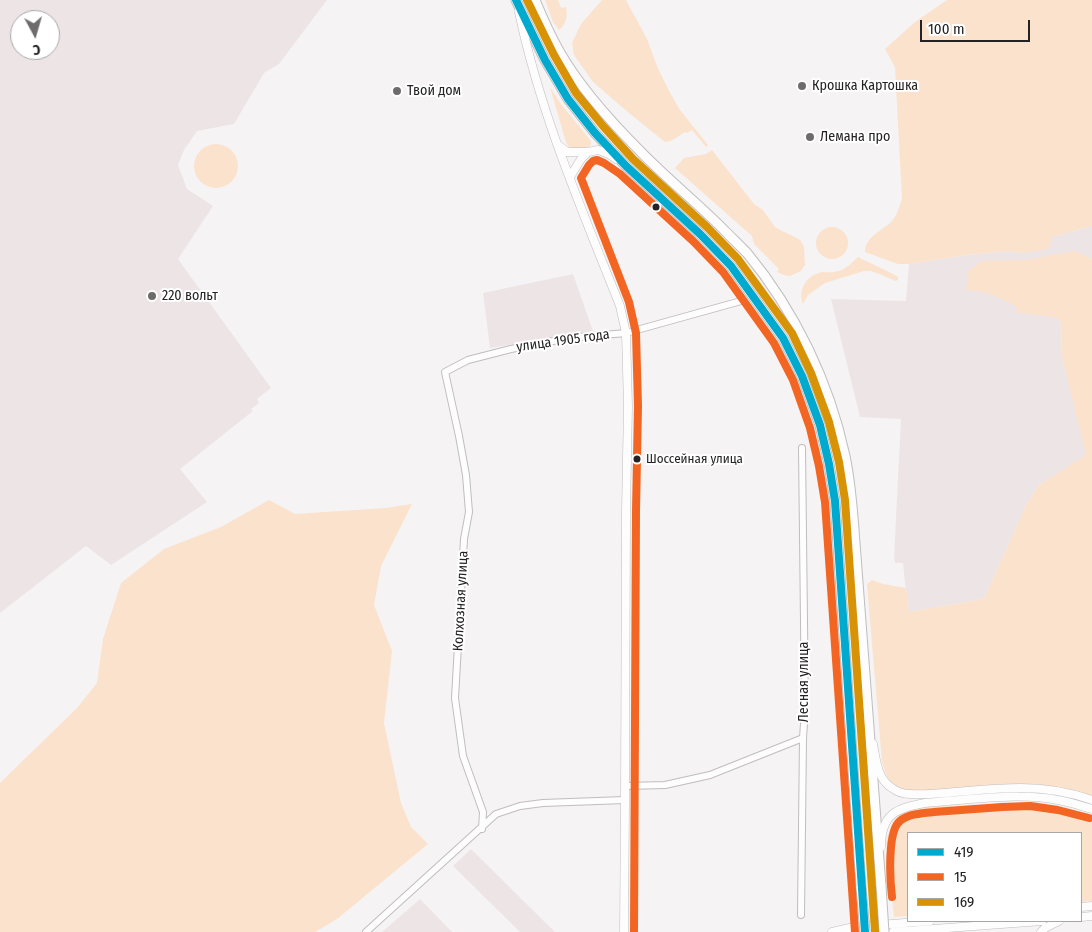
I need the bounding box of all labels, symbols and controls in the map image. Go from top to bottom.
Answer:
north arrow [10,10,60,60]
scale bar [922,10,1032,42]
text: 100 m [928,20,965,38]
text: С [32,41,41,58]
place label: Крошка Картошка [812,78,918,94]
marker: Крошка Картошка [796,80,808,92]
place label: Твой дом [407,83,461,99]
marker: Твой дом [391,85,403,97]
place label: Лемана про [820,129,890,145]
marker: Лемана про [804,131,816,143]
unlabelled marker [651,202,661,212]
place label: 220 вольт [162,288,218,304]
marker: 220 вольт [146,290,158,302]
street label: улица 1905 года [515,326,611,356]
place label: Шоссейная улица [646,451,743,467]
marker: Шоссейная улица [632,454,642,464]
street label: Колхозная улица [450,550,472,652]
street label: Лесная улица [796,642,812,722]
legend [907,832,1082,922]
text: 419 [954,843,974,861]
text: 15 [954,868,967,886]
text: 169 [954,893,974,911]

